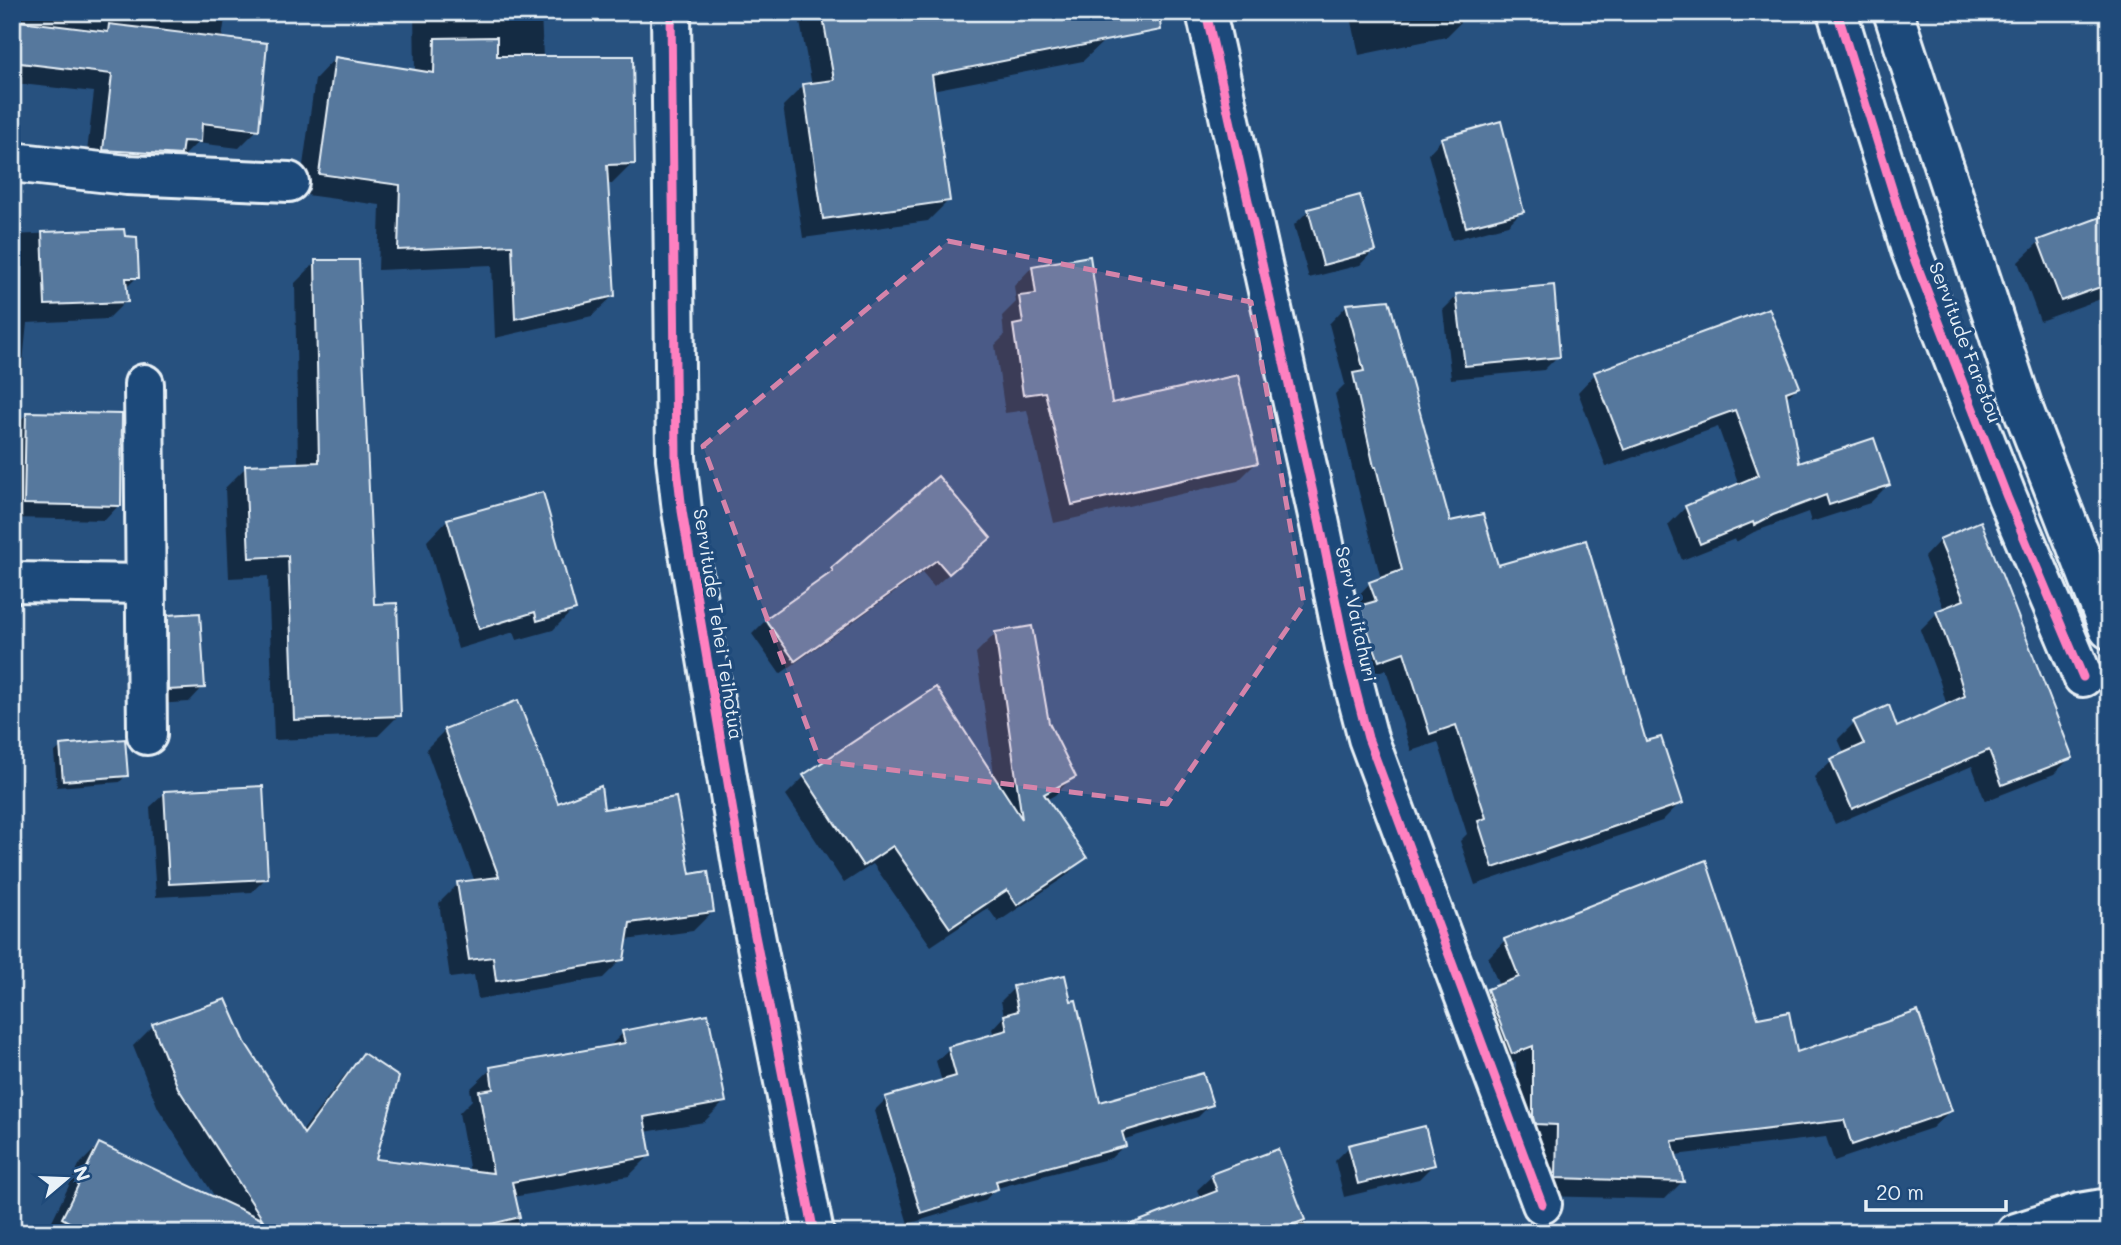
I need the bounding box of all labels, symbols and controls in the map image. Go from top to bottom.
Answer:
street label: Servitude Faretou [1924,258,2008,426]
street label: Servitude Tehei Teihotua [688,507,750,741]
street label: Serv .Vaitahuri [1330,544,1384,684]
north arrow [32,1144,102,1214]
text: N [68,1162,97,1184]
scale bar [1866,1168,2006,1212]
text: 20 m [1876,1178,1924,1205]

